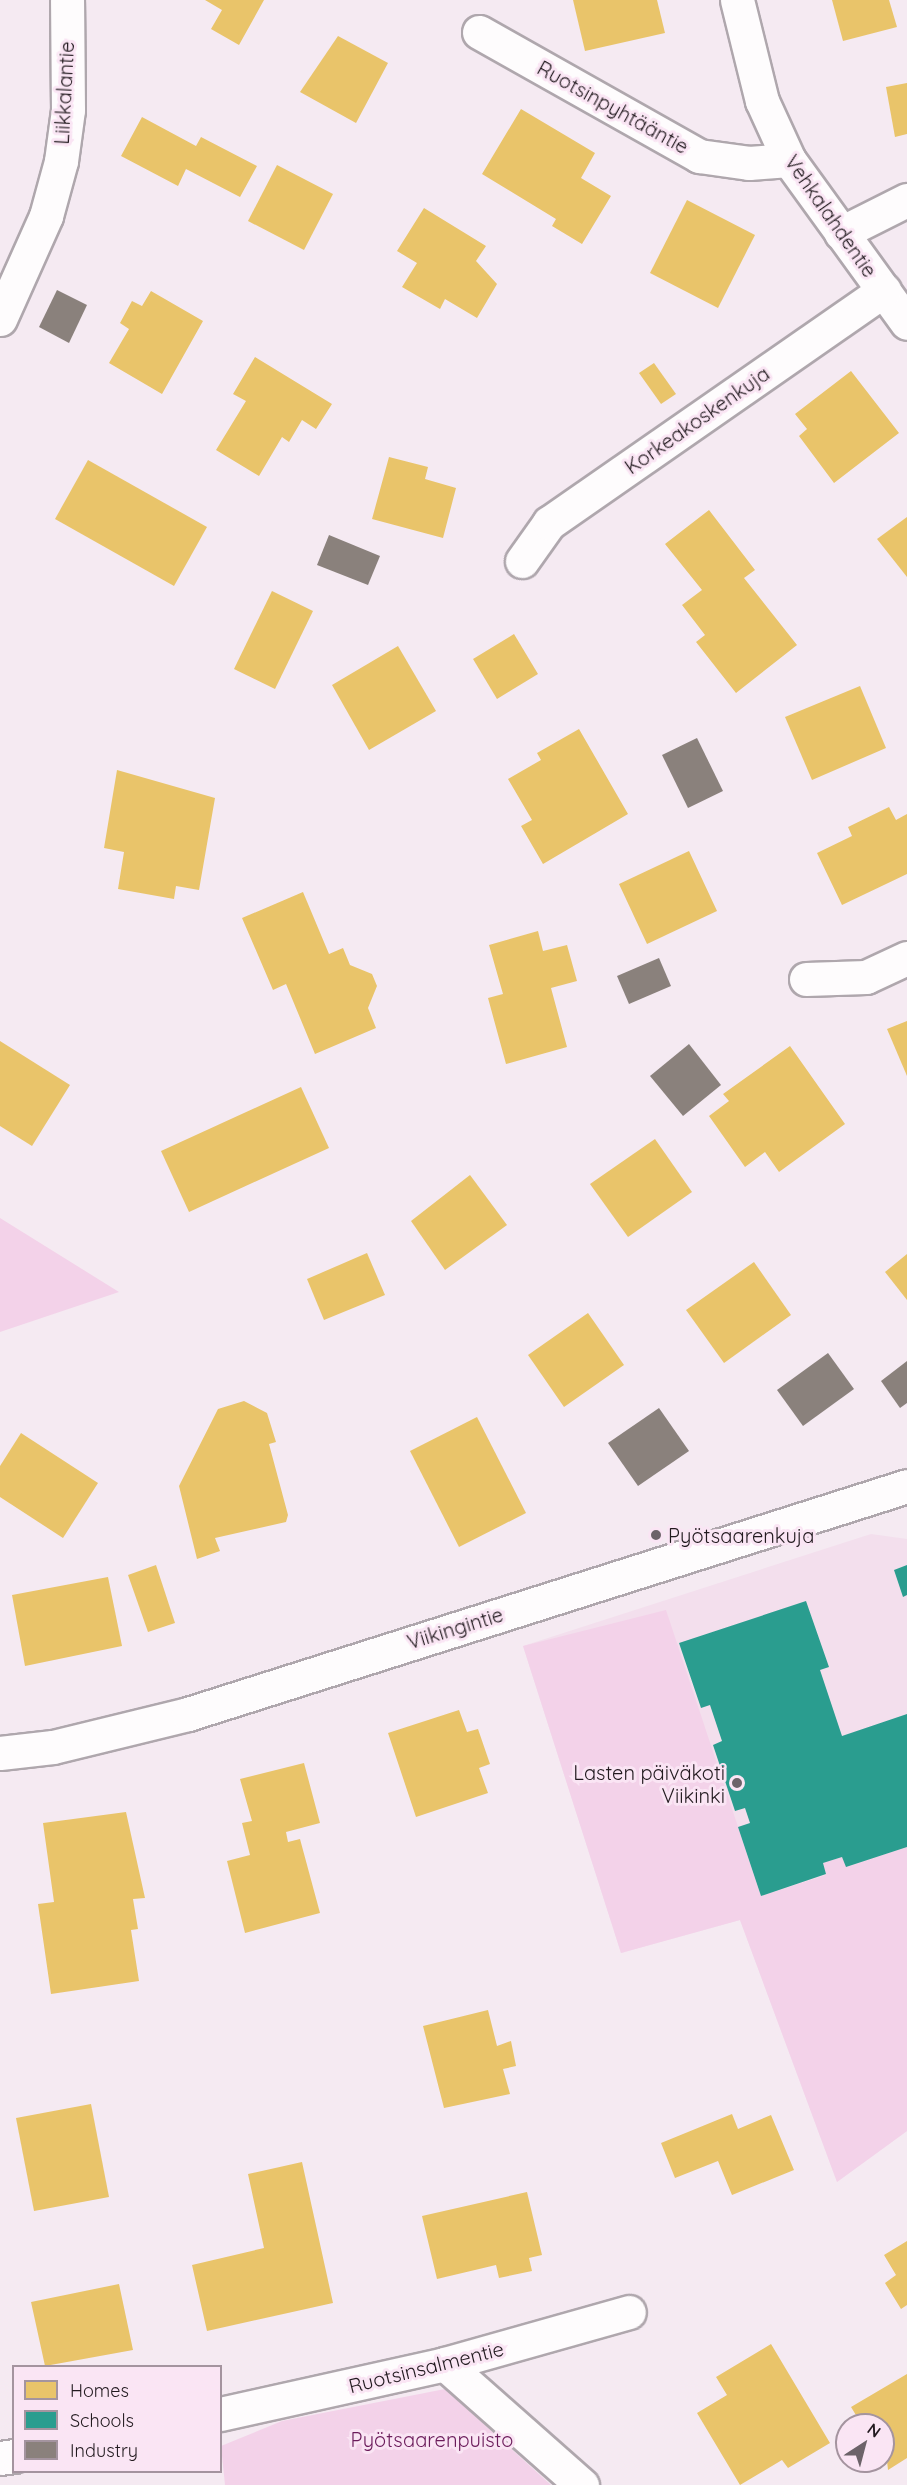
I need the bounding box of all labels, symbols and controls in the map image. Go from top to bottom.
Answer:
street label: Liikkalantie [49,41,79,145]
street label: Ruotsinpyhtääntie [533,56,693,158]
street label: Vehkalahdentie [780,150,882,282]
street label: Korkeakoskenkuja [620,361,774,479]
place label: Pyötsaarenkuja [668,1523,814,1547]
marker: Pyötsaarenkuja [649,1528,663,1542]
street label: Viikingintie [404,1602,506,1654]
place label: Lasten päiväkoti Viikinki [573,1760,725,1807]
marker: Lasten päiväkoti Viikinki [730,1776,744,1790]
street label: Ruotsinsalmentie [346,2336,506,2398]
legend [12,2365,222,2473]
text: Homes [70,2379,129,2402]
text: Schools [70,2409,134,2432]
north arrow [835,2413,895,2473]
text: N [864,2419,885,2442]
park label: Pyötsaarenpuisto [351,2427,513,2451]
text: Industry [70,2439,138,2462]

